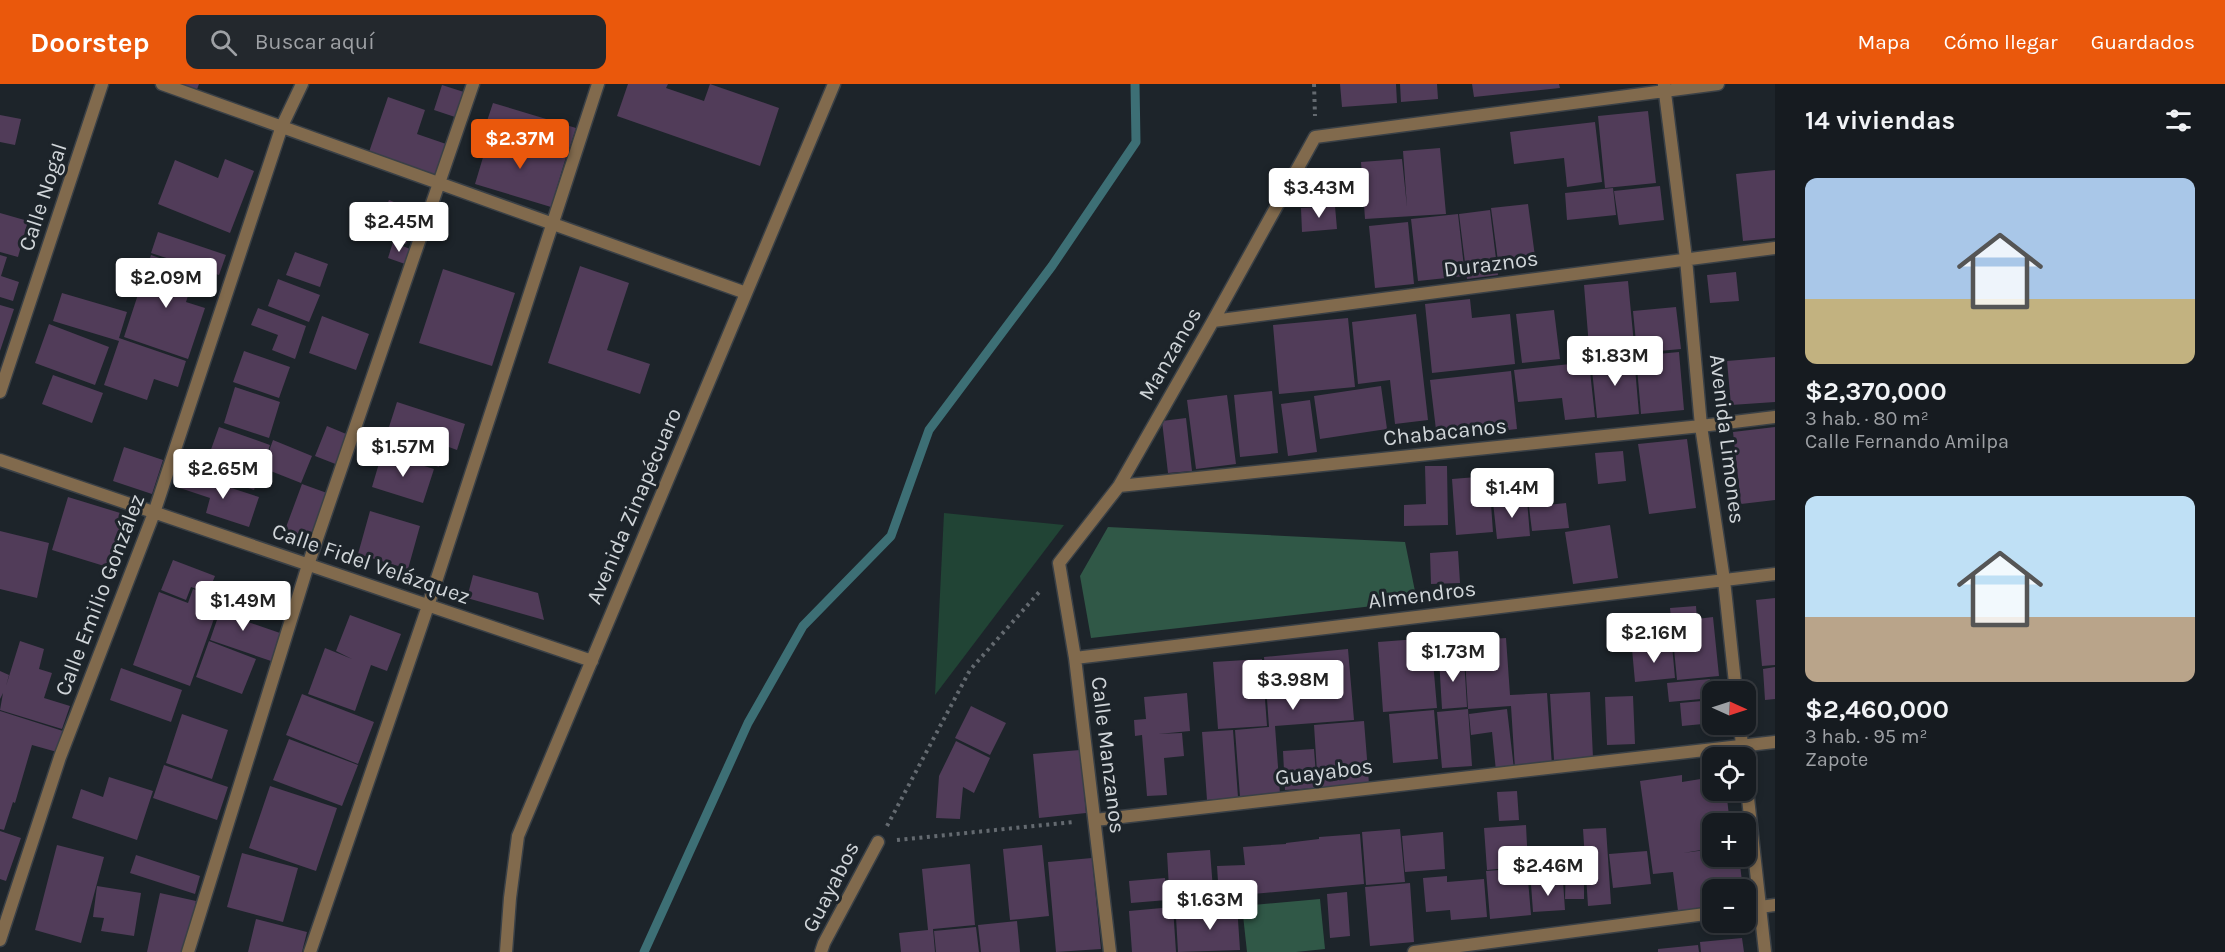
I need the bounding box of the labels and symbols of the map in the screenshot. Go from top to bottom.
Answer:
pin: $2.37M [471,119,569,170]
street label: Calle Nogal [13,140,73,254]
pin: $3.43M [1270,168,1368,219]
pin: $2.45M [350,202,448,253]
street label: Duraznos [1442,245,1540,283]
pin: $2.09M [117,258,215,309]
street label: Manzanos [1133,303,1207,405]
pin: $1.83M [1566,336,1664,387]
street label: Avenida Limones [1704,353,1750,525]
street label: Avenida Zinapécuaro [581,404,687,608]
street label: Chabacanos [1382,413,1508,451]
pin: $1.57M [354,427,452,478]
pin: $2.65M [174,449,272,500]
pin: $1.4M [1470,468,1554,519]
street label: Calle Emilio González [50,491,150,699]
street label: Calle Fidel Velázquez [269,518,473,610]
street label: Almendros [1367,575,1477,615]
pin: $1.49M [194,581,292,632]
pin: $2.16M [1605,613,1703,664]
pin: $1.73M [1404,632,1502,683]
pin: $3.98M [1244,660,1342,711]
street label: Calle Manzanos [1085,675,1131,835]
north arrow [1702,681,1756,735]
street label: Guayabos [1273,753,1375,791]
street label: Guayabos [797,837,865,937]
pin: $2.46M [1499,846,1597,897]
pin: $1.63M [1161,880,1259,931]

